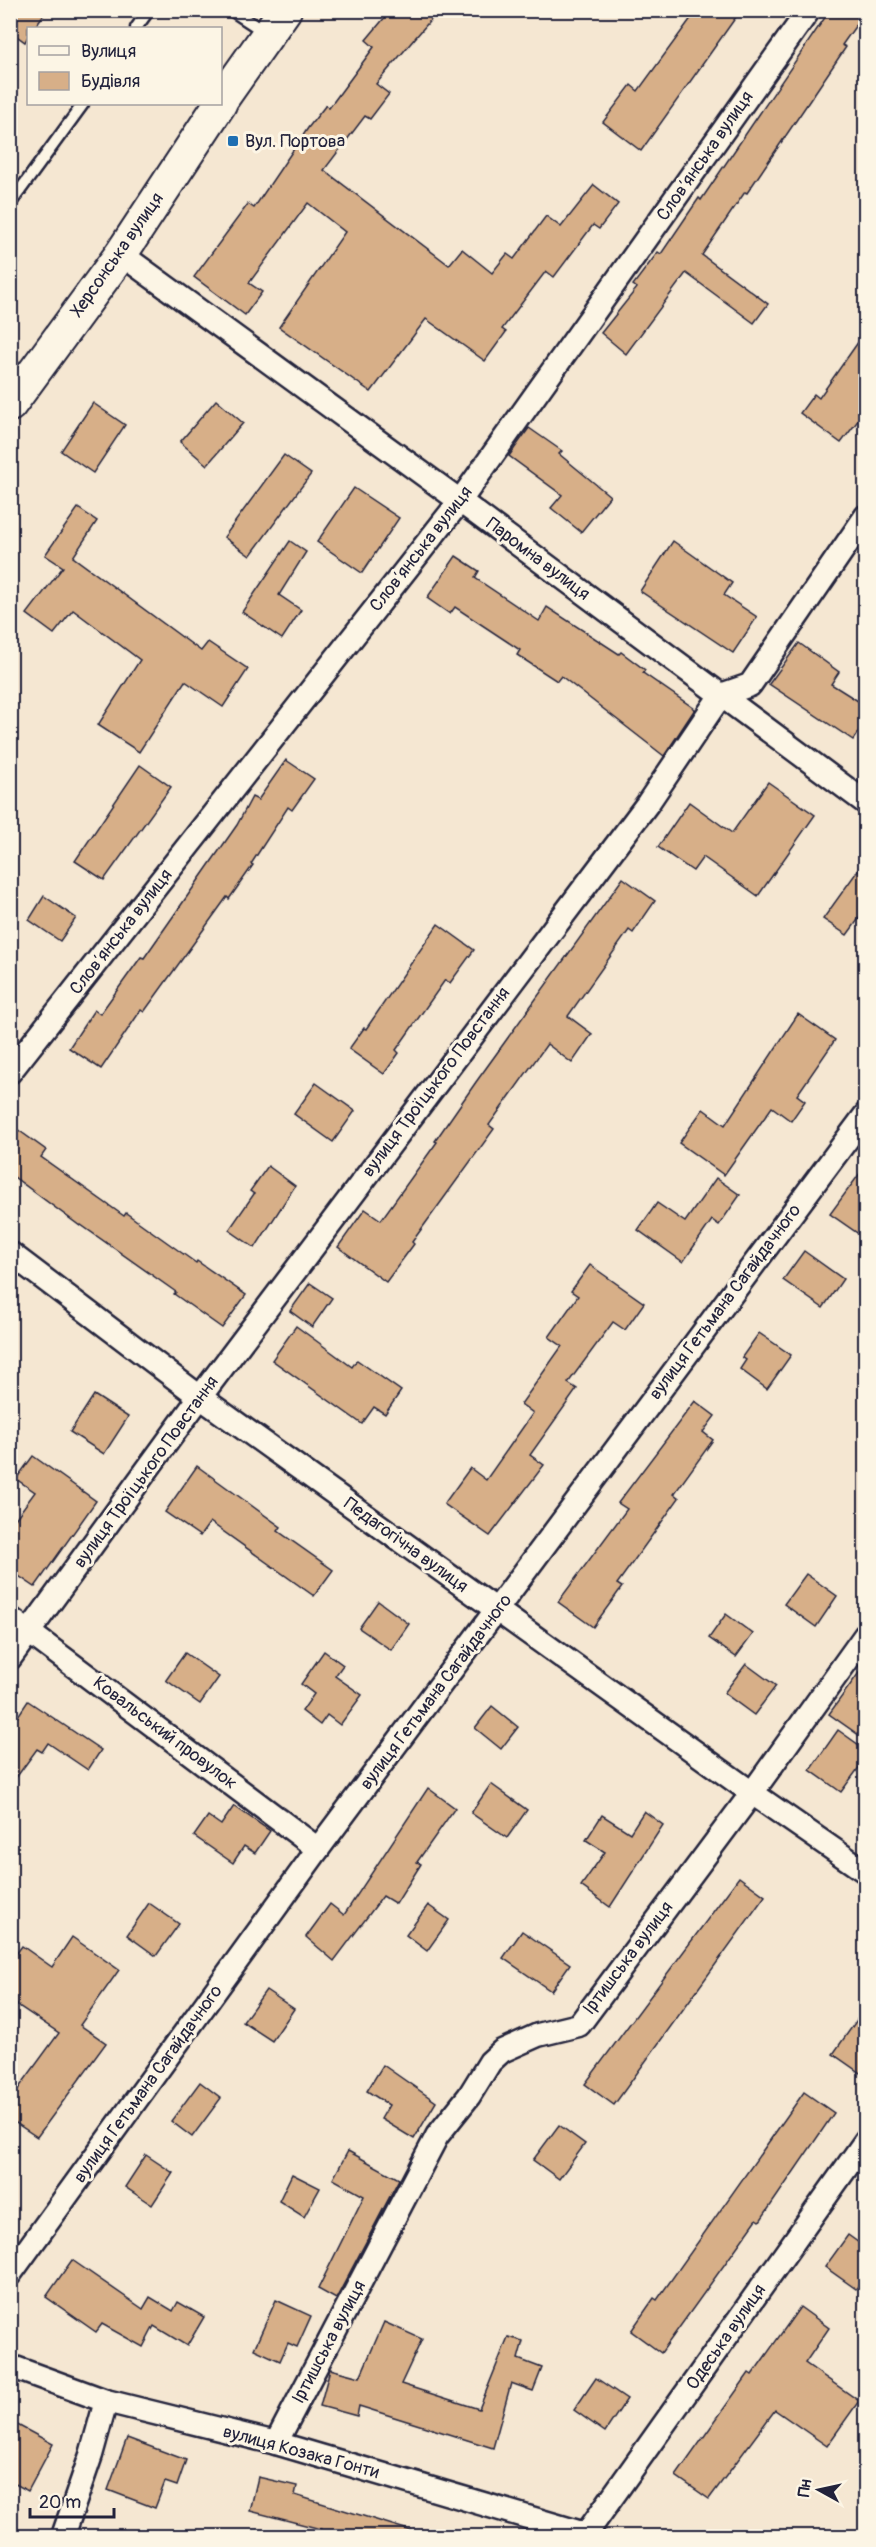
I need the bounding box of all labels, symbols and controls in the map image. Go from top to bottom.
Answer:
legend [27,27,222,105]
text: Вулиця [81,40,136,63]
text: Будівля [81,70,140,93]
street label: Словʼянська вулиця [652,87,758,225]
place label: Вул. Портова [245,130,345,153]
marker: Вул. Портова [226,134,240,148]
street label: Херсонська вулиця [65,188,169,322]
street label: Словʼянська вулиця [365,481,477,617]
street label: Паромна вулиця [481,512,595,606]
street label: Словʼянська вулиця [65,864,177,1000]
street label: вулиця Троїцького Повстання [357,982,515,1182]
street label: вулиця Гетьмана Сагайдачного [644,1199,806,1404]
street label: вулиця Троїцького Повстання [68,1371,224,1573]
street label: Педагогічна вулиця [339,1492,473,1598]
street label: вулиця Гетьмана Сагайдачного [355,1589,517,1794]
street label: Ковальський провулок [88,1671,242,1795]
street label: Іртишська вулиця [578,1897,678,2019]
street label: вулиця Гетьмана Сагайдачного [68,1980,228,2188]
street label: Іртишська вулиця [287,2277,371,2407]
street label: Одеська вулиця [681,2280,771,2394]
street label: вулиця Козака Гонти [220,2420,382,2484]
north arrow [789,2460,849,2520]
text: Пн [794,2478,816,2498]
scale bar [30,2481,114,2519]
text: 20 m [39,2491,81,2514]

